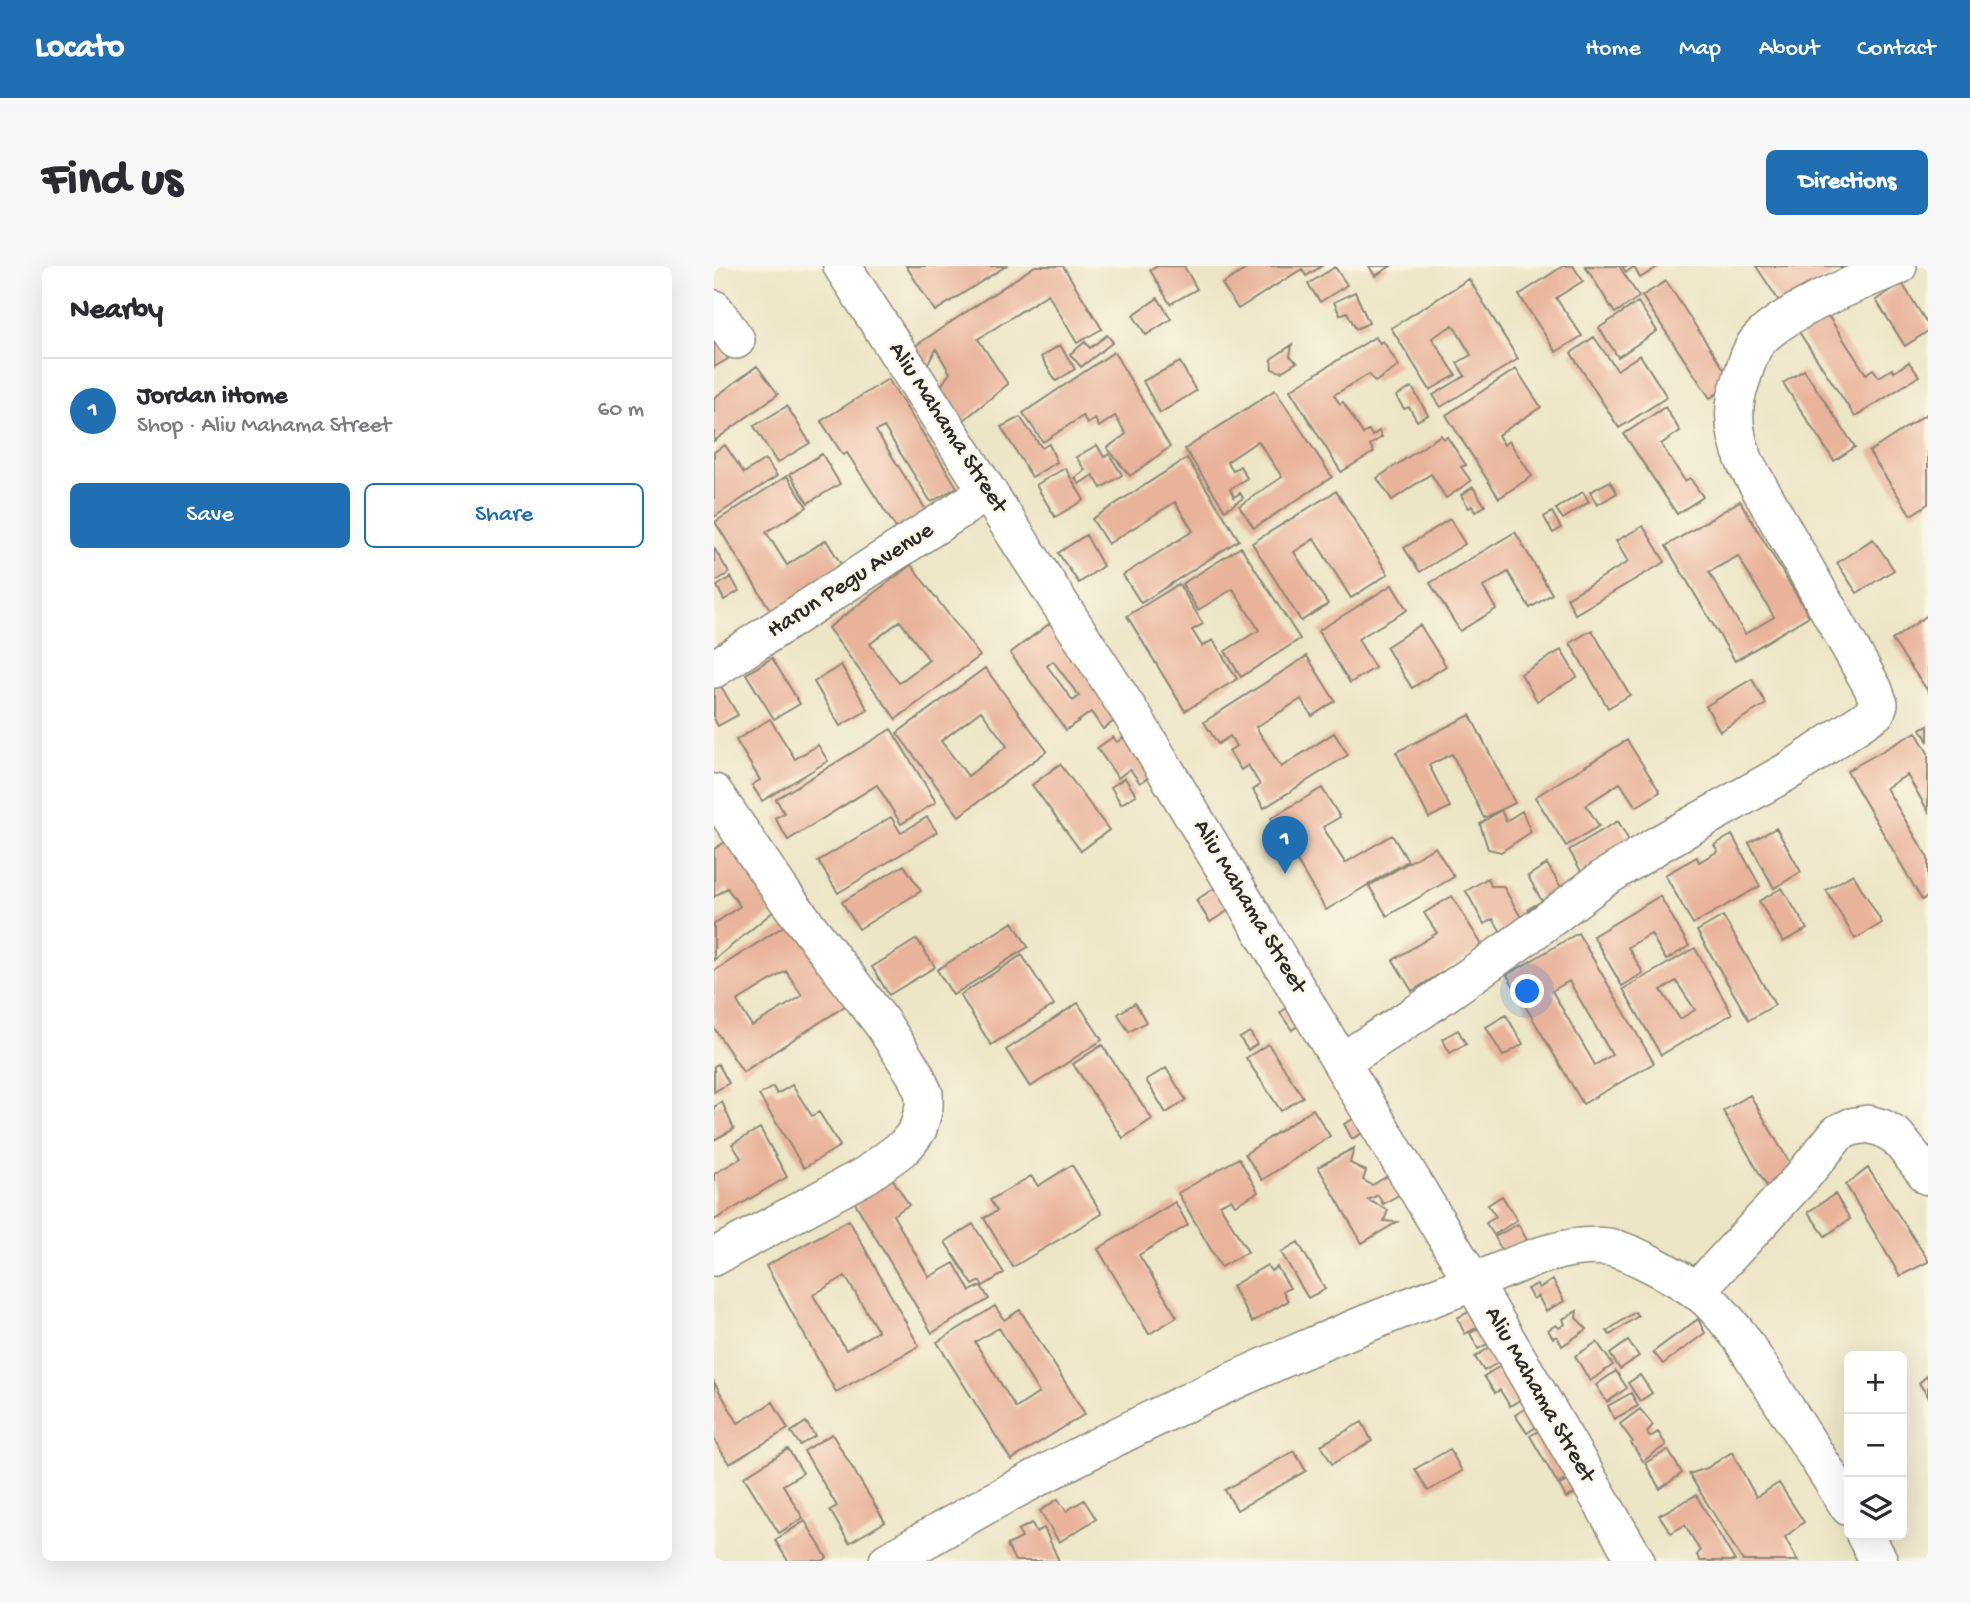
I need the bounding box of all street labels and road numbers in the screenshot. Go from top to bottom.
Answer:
street label: Aliu Mahama Street [881,337,1014,521]
street label: Harun Pegu Avenue [762,516,940,646]
street label: Aliu Mahama Street [1186,815,1314,1001]
street label: Aliu Mahama Street [1477,1302,1602,1490]

